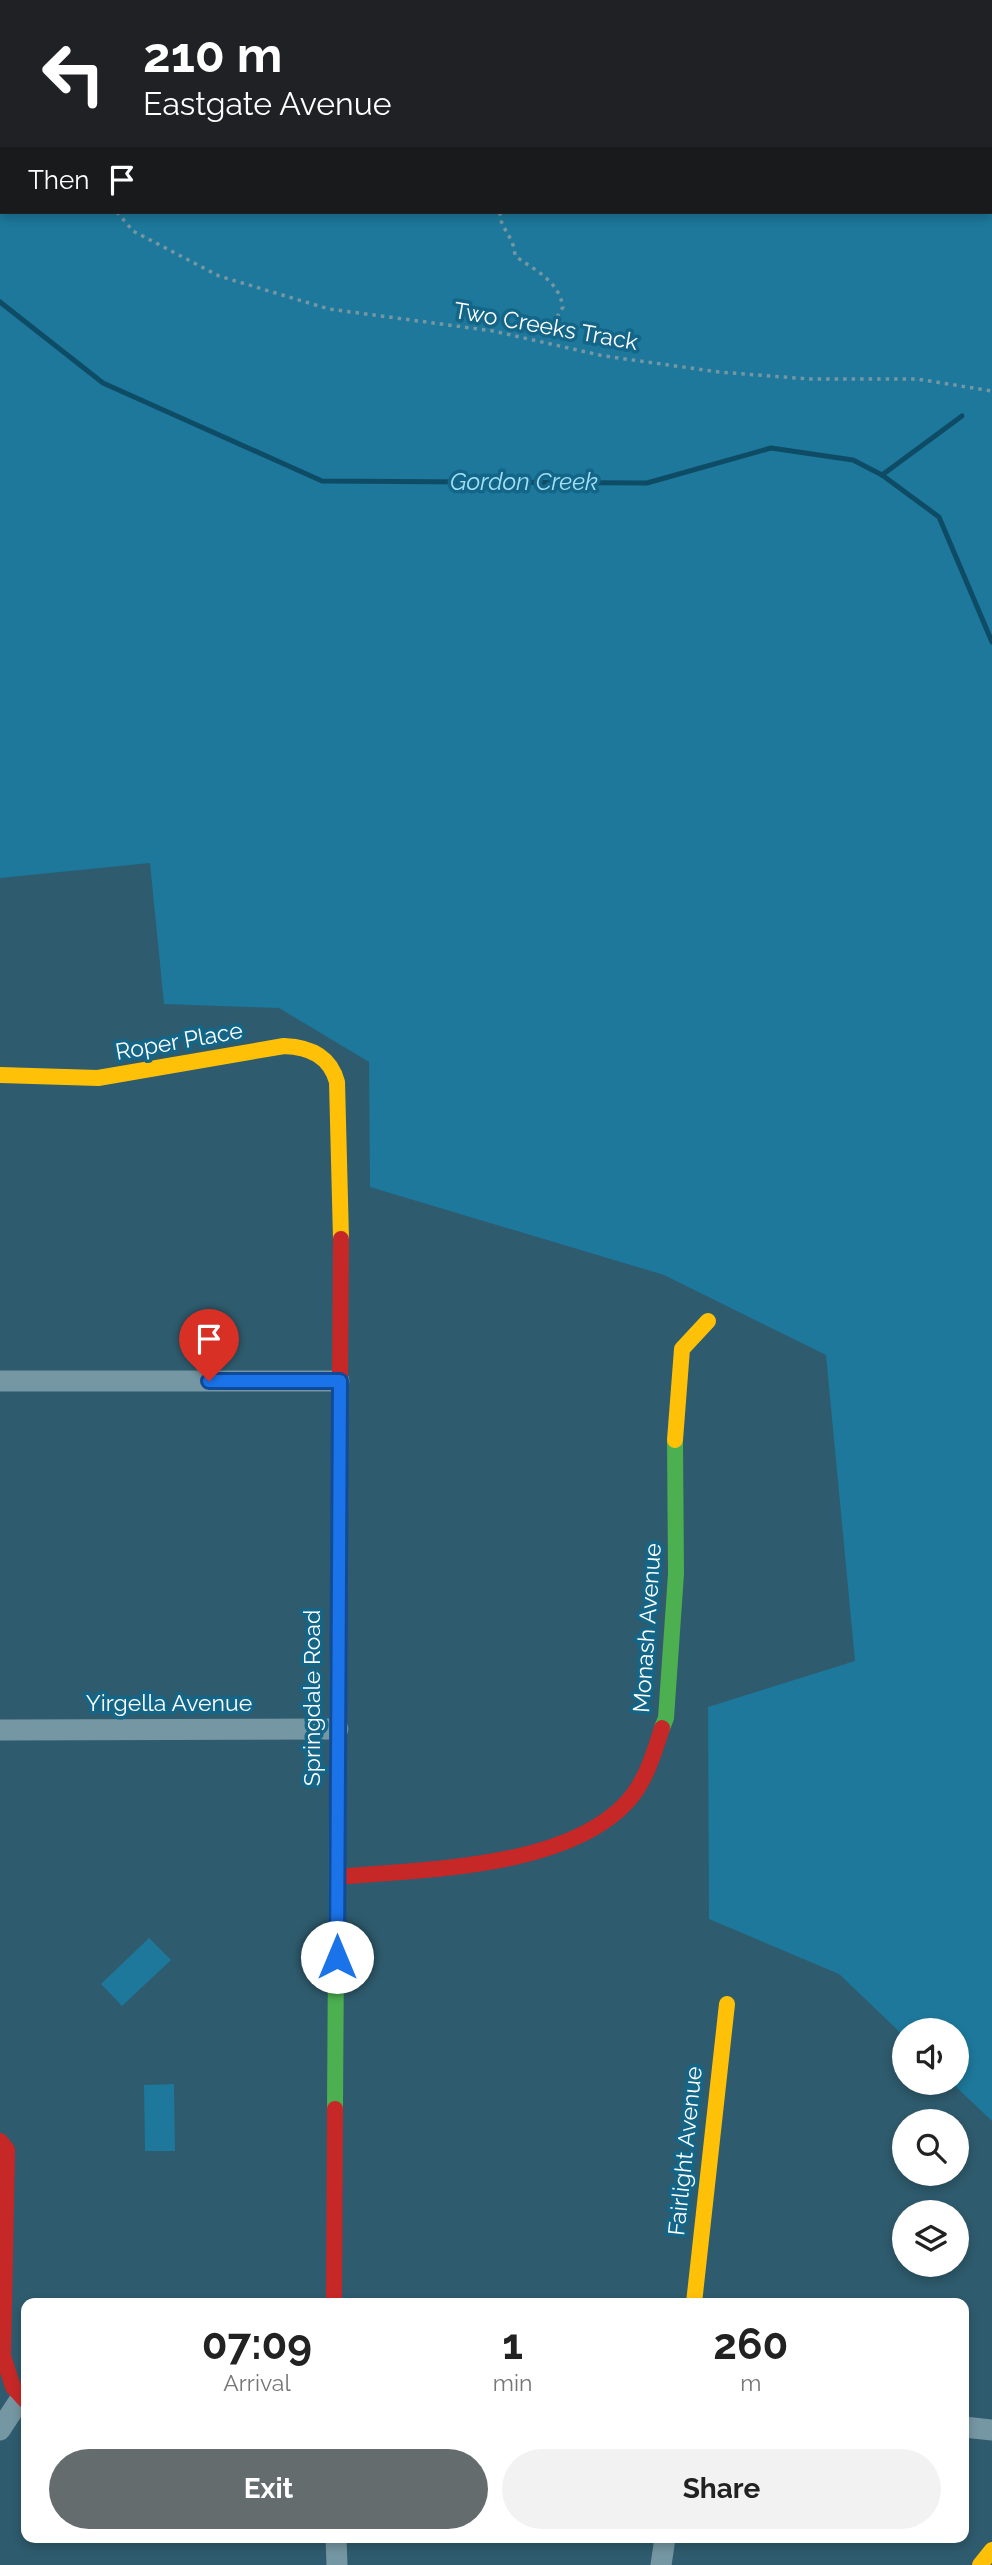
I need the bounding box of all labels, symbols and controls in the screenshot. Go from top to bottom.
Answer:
text: 210 m [143,26,282,83]
icon: left [28,28,119,119]
text: Eastgate Avenue [143,85,392,122]
icon: arrive [103,161,141,199]
text: Then [28,165,89,195]
street label: Two Creeks Track [452,296,640,355]
water label: Gordon Creek [450,467,598,496]
street label: Roper Place [113,1016,245,1065]
pin [179,1309,239,1381]
icon: arrive [190,1320,228,1358]
street label: Monash Avenue [627,1542,666,1714]
street label: Springdale Road [298,1610,325,1786]
street label: Yirgella Avenue [86,1689,252,1716]
position arrow [300,1920,374,1994]
map controls [892,2018,969,2277]
button: sound [892,2018,969,2095]
street label: Fairlight Avenue [662,2065,707,2237]
button: search [892,2109,969,2186]
button: layers [892,2200,969,2277]
text: 07:09 [202,2320,312,2369]
text: 1 [502,2320,523,2369]
text: 260 [713,2320,788,2369]
text: Arrival [223,2369,291,2396]
text: min [493,2369,532,2396]
text: m [740,2369,761,2396]
button: Exit [49,2449,488,2529]
button: Share [502,2449,941,2529]

